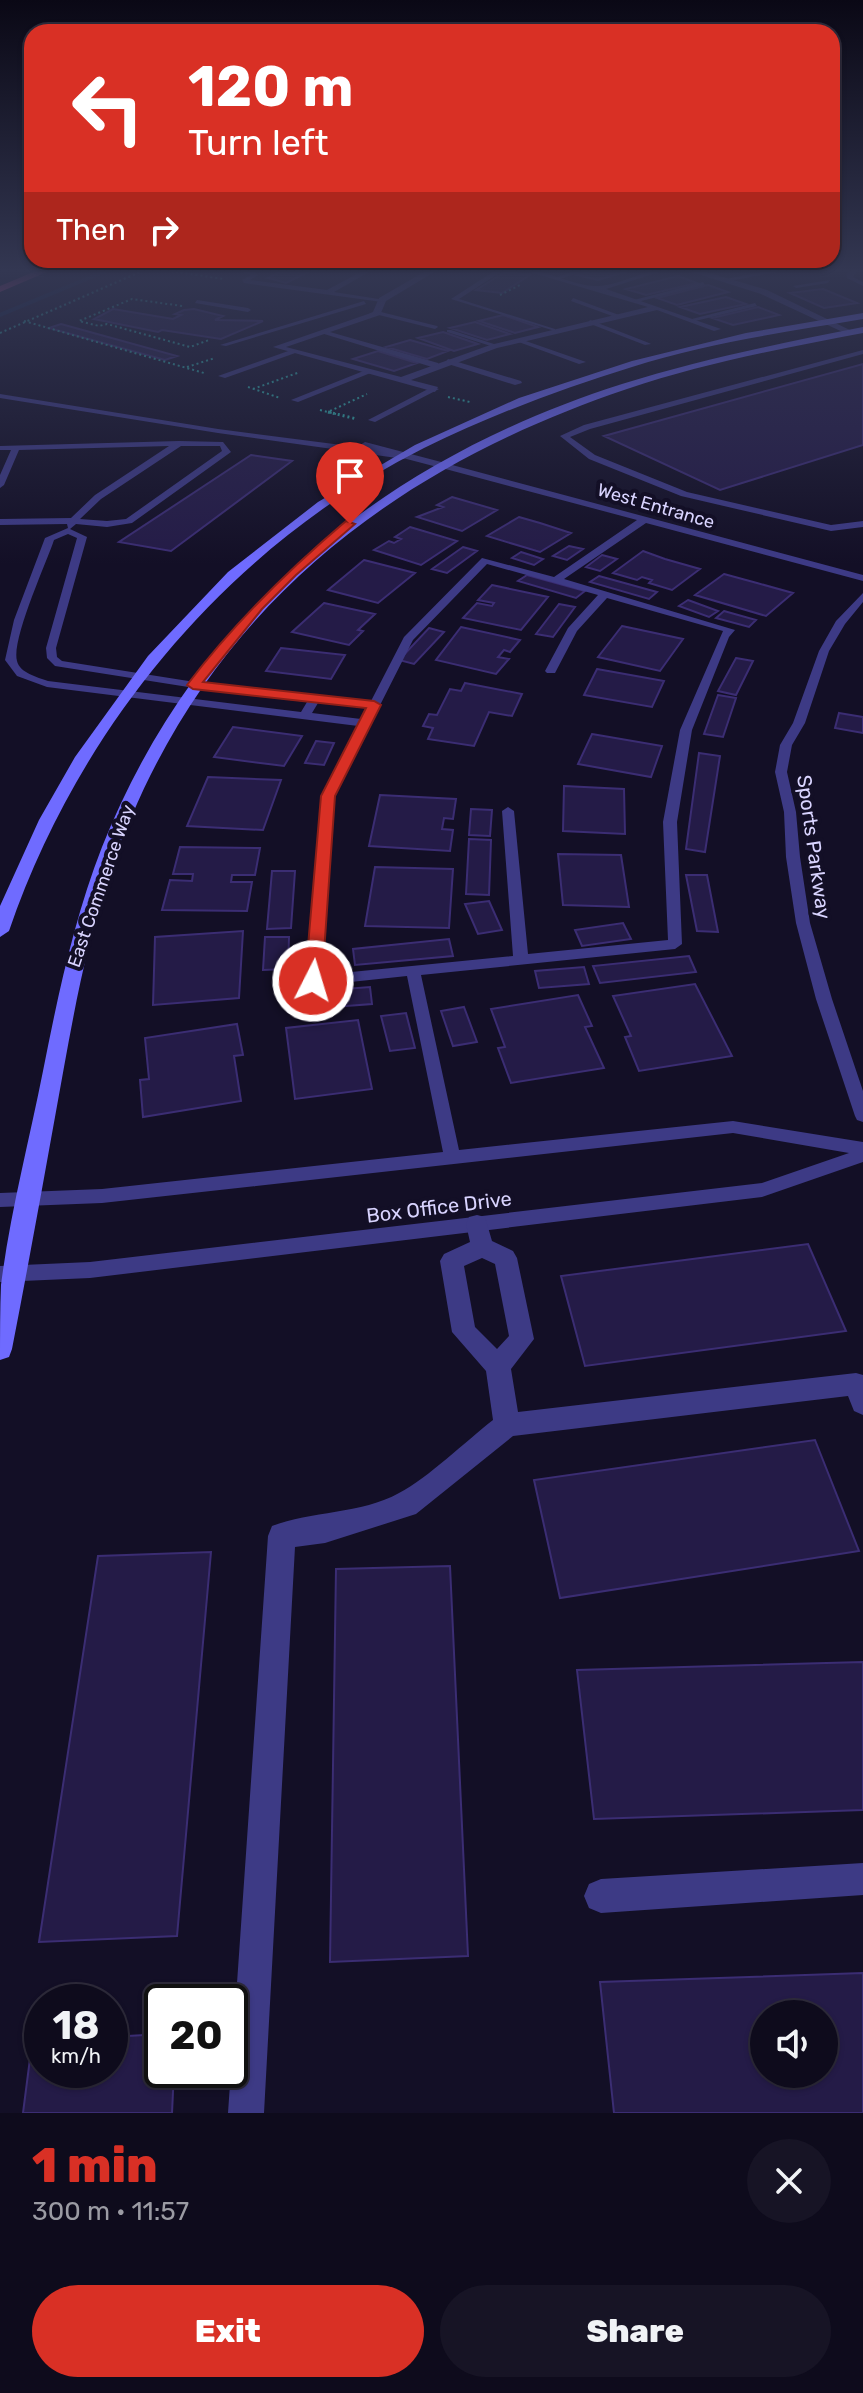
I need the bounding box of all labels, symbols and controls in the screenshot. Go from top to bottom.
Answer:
text: 120 m [188,54,354,120]
icon: left [56,56,160,160]
text: Turn left [188,121,329,164]
icon: right [142,208,186,252]
text: Then [56,212,126,248]
pin [316,442,384,524]
icon: arrive [328,454,372,498]
street label: West Entrance [595,479,717,533]
street label: Sports Parkway [792,773,836,921]
street label: East Commerce Way [63,802,139,970]
position arrow [271,939,355,1023]
street label: Box Office Drive [365,1186,513,1228]
speed limit sign: 20 [144,1984,248,2088]
map controls [750,2000,838,2088]
button: sound [750,2000,838,2088]
text: 18 [53,2002,99,2049]
text: km/h [51,2044,101,2068]
text: 1 min [32,2137,158,2194]
button: close [747,2139,831,2223]
text: 300 m · 11:57 [32,2196,189,2227]
button: Exit [32,2285,424,2377]
button: Share [440,2285,831,2377]

